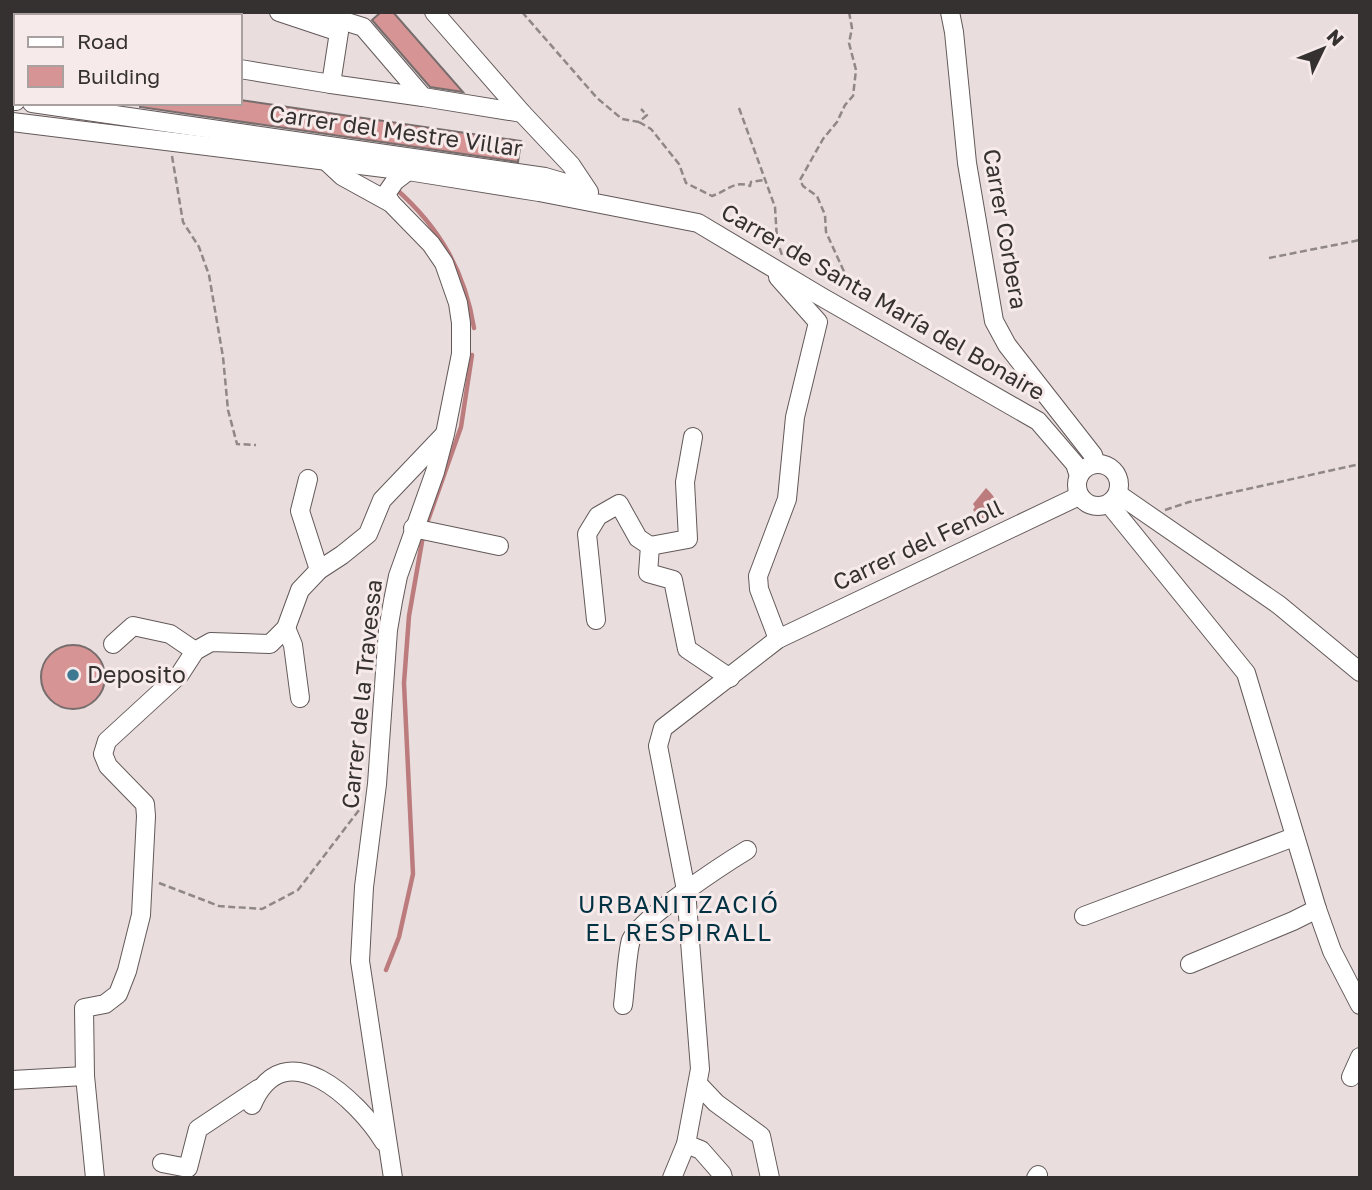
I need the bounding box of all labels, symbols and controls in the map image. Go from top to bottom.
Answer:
legend [14,14,242,105]
north arrow [1288,14,1358,84]
text: N [1322,24,1349,50]
text: Road [77,28,128,54]
text: Building [77,63,160,89]
street label: Carrer del Mestre Villar [268,98,525,162]
street label: Carrer Corbera [978,147,1034,311]
street label: Carrer de Santa María del Bonaire [717,197,1050,406]
street label: Carrer del Fenoll [828,492,1007,596]
street label: Carrer de la Travessa [335,578,387,810]
place label: Deposito [87,660,186,688]
marker: Deposito [65,667,81,683]
district label: URBANITZACIÓ EL RESPIRALL [578,889,780,946]

